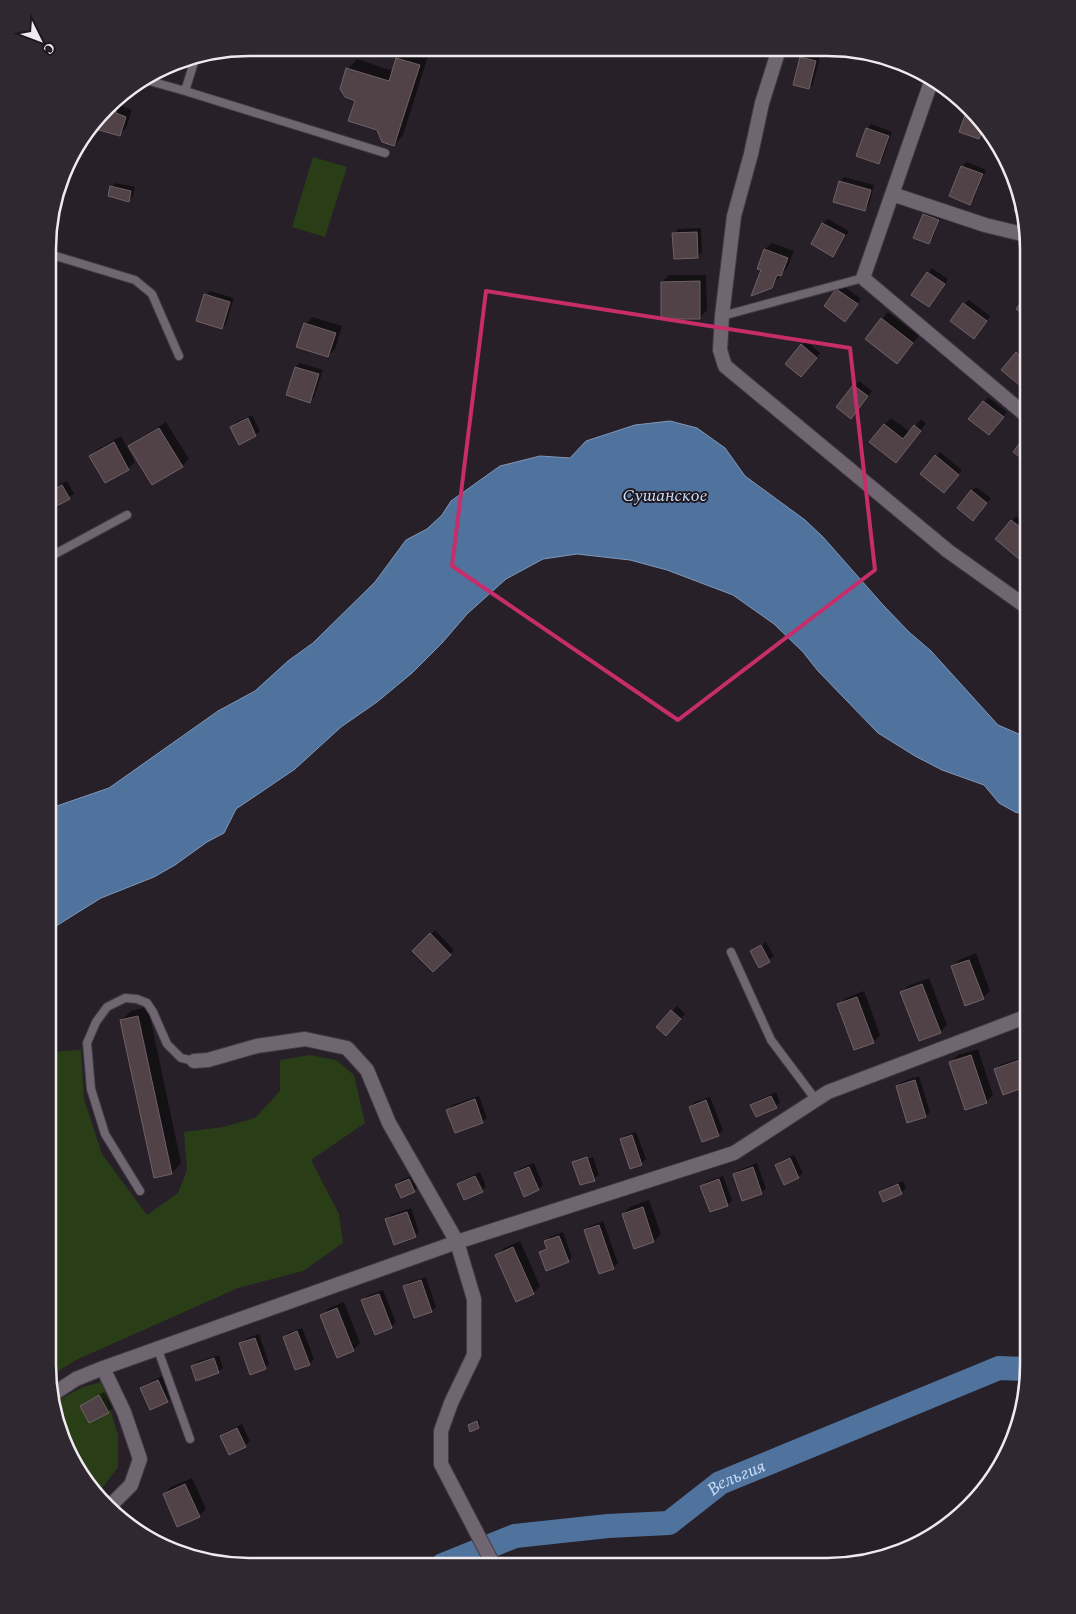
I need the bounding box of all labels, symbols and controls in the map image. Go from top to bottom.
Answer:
north arrow [15,15,65,65]
text: С [38,38,60,59]
water label: Сушанское [622,482,708,509]
water label: Вельгия [701,1452,770,1502]

